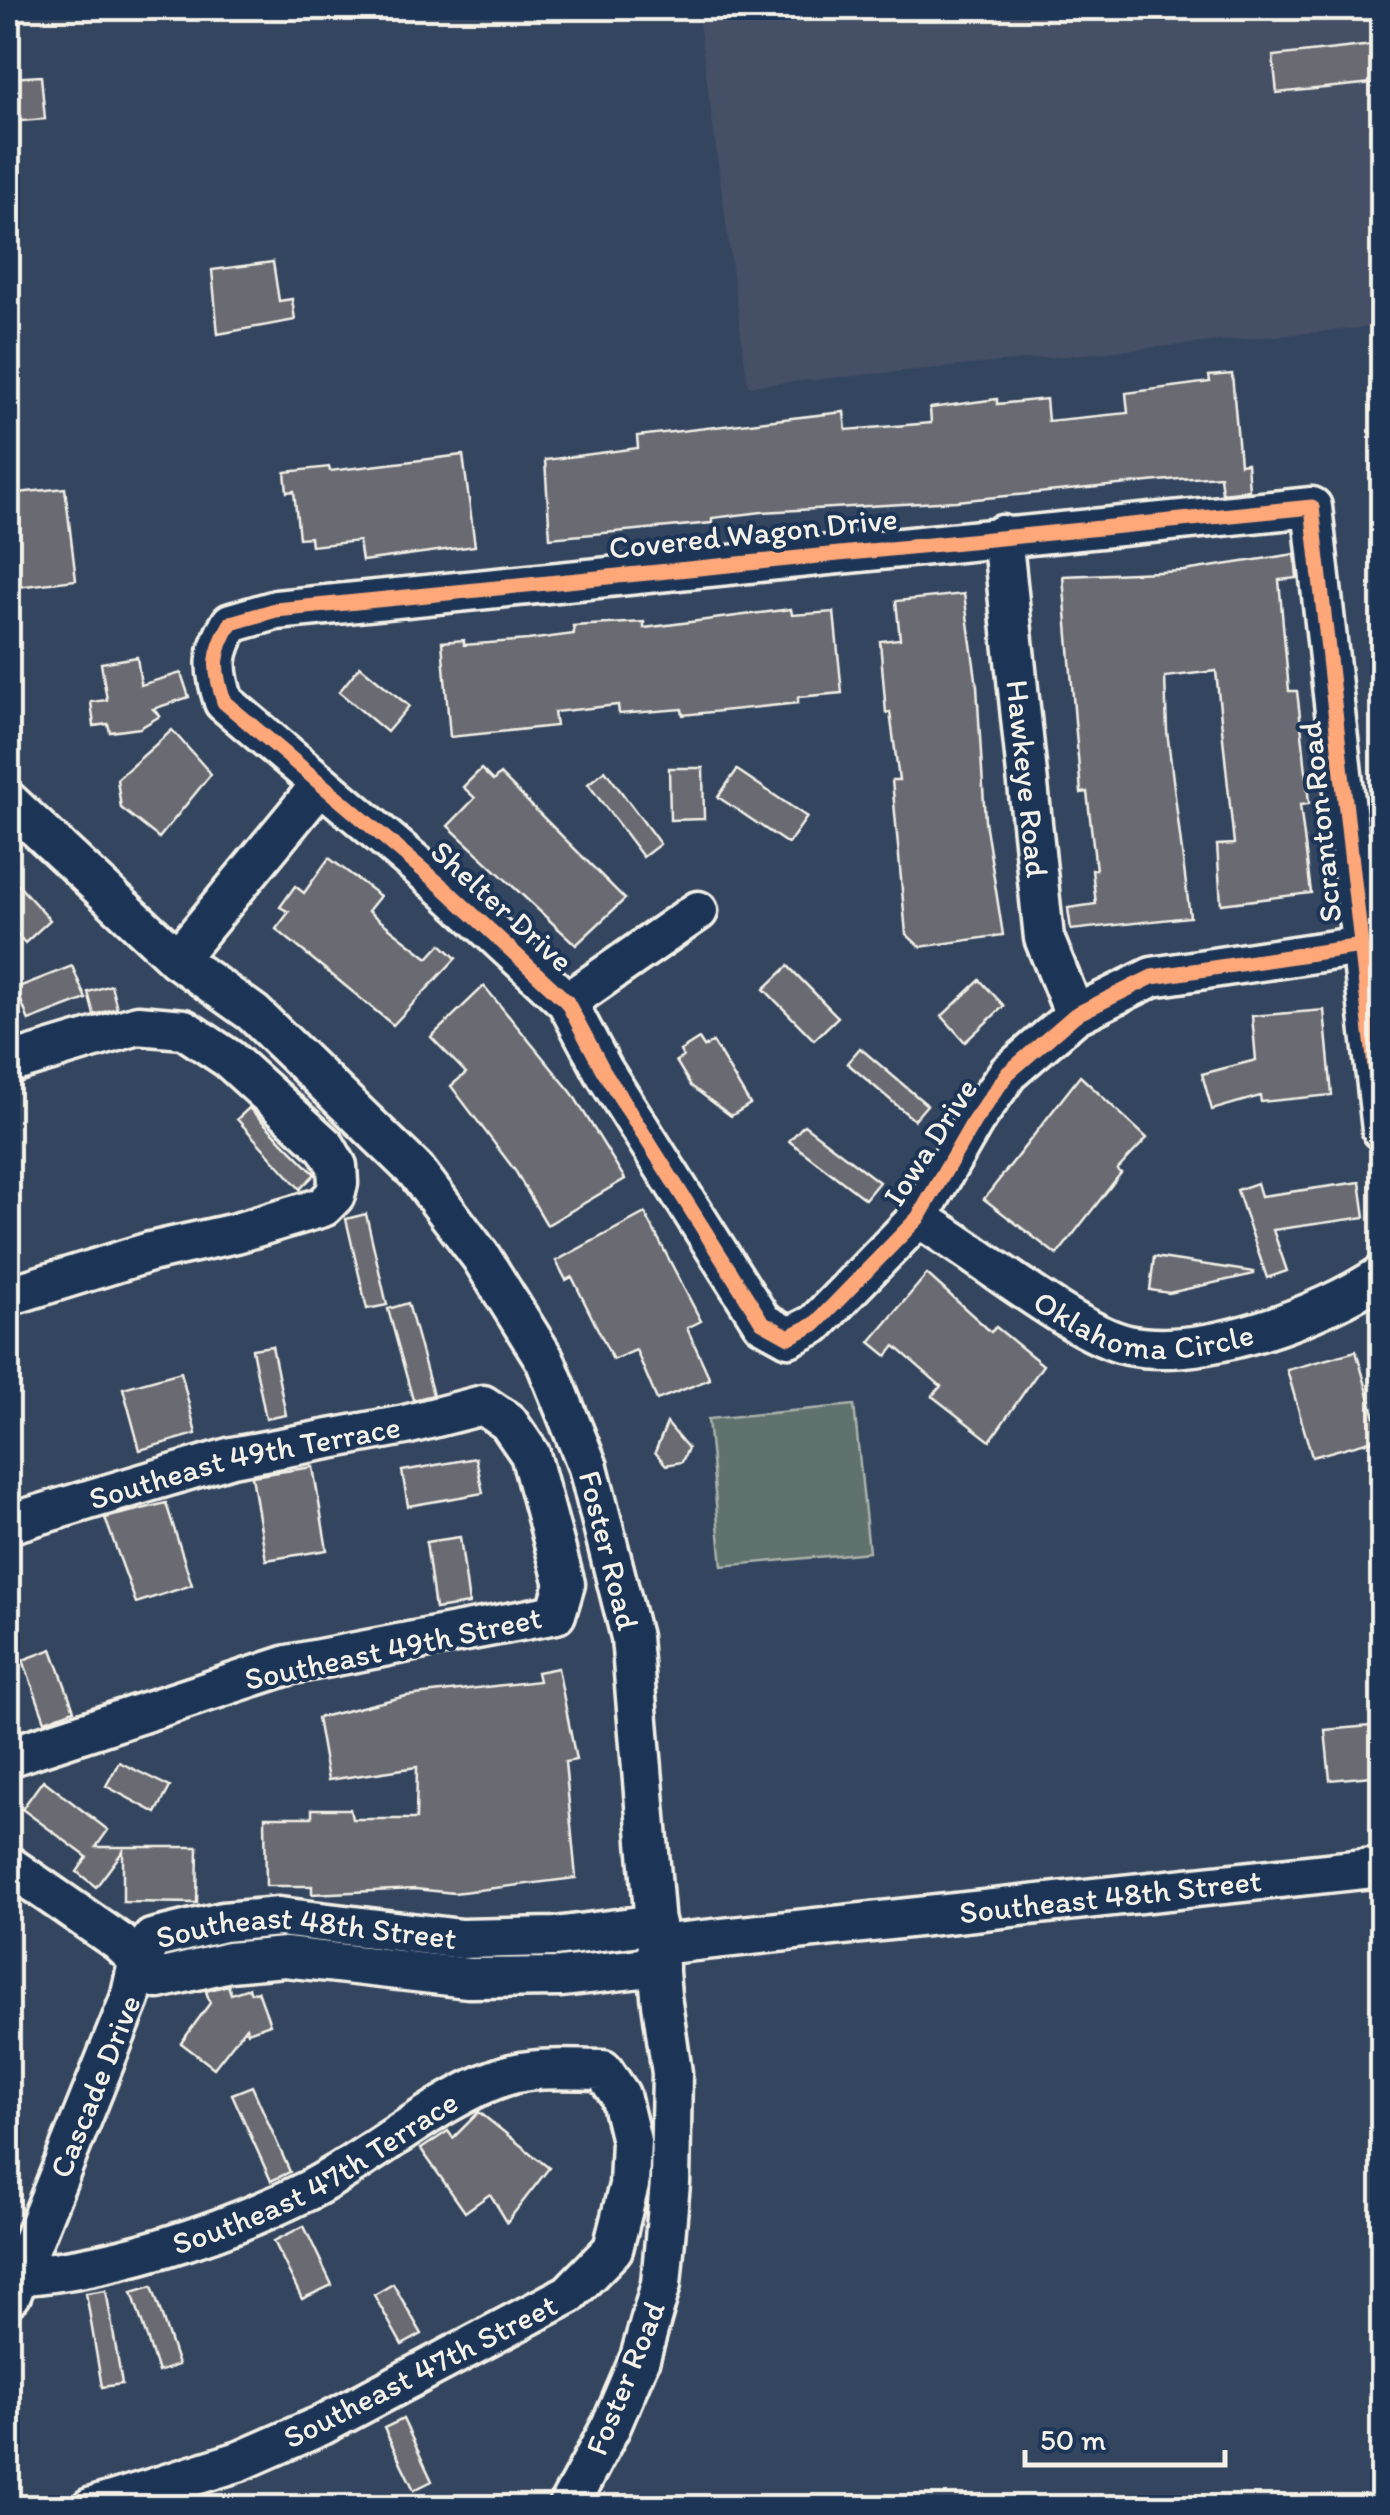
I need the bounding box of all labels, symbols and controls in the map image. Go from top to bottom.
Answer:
street label: Covered Wagon Drive [607,499,899,567]
street label: Hawkeye Road [998,678,1057,880]
street label: Scranton Road [1291,720,1349,924]
street label: Shelter Drive [423,832,581,980]
street label: Iowa Drive [875,1071,985,1213]
street label: Oklahoma Circle [1026,1282,1258,1367]
street label: Southeast 49th Terrace [84,1407,403,1518]
street label: Foster Road [571,1467,648,1634]
street label: Southeast 49th Street [241,1598,545,1698]
street label: Southeast 48th Street [957,1861,1263,1931]
street label: Southeast 48th Street [152,1898,459,1957]
street label: Cascade Drive [41,1989,149,2183]
street label: Southeast 47th Terrace [168,2082,464,2263]
street label: Southeast 47th Street [277,2286,563,2456]
street label: Foster Road [577,2295,673,2461]
scale bar [1025,2405,1225,2467]
text: 50 m [1040,2421,1106,2458]

